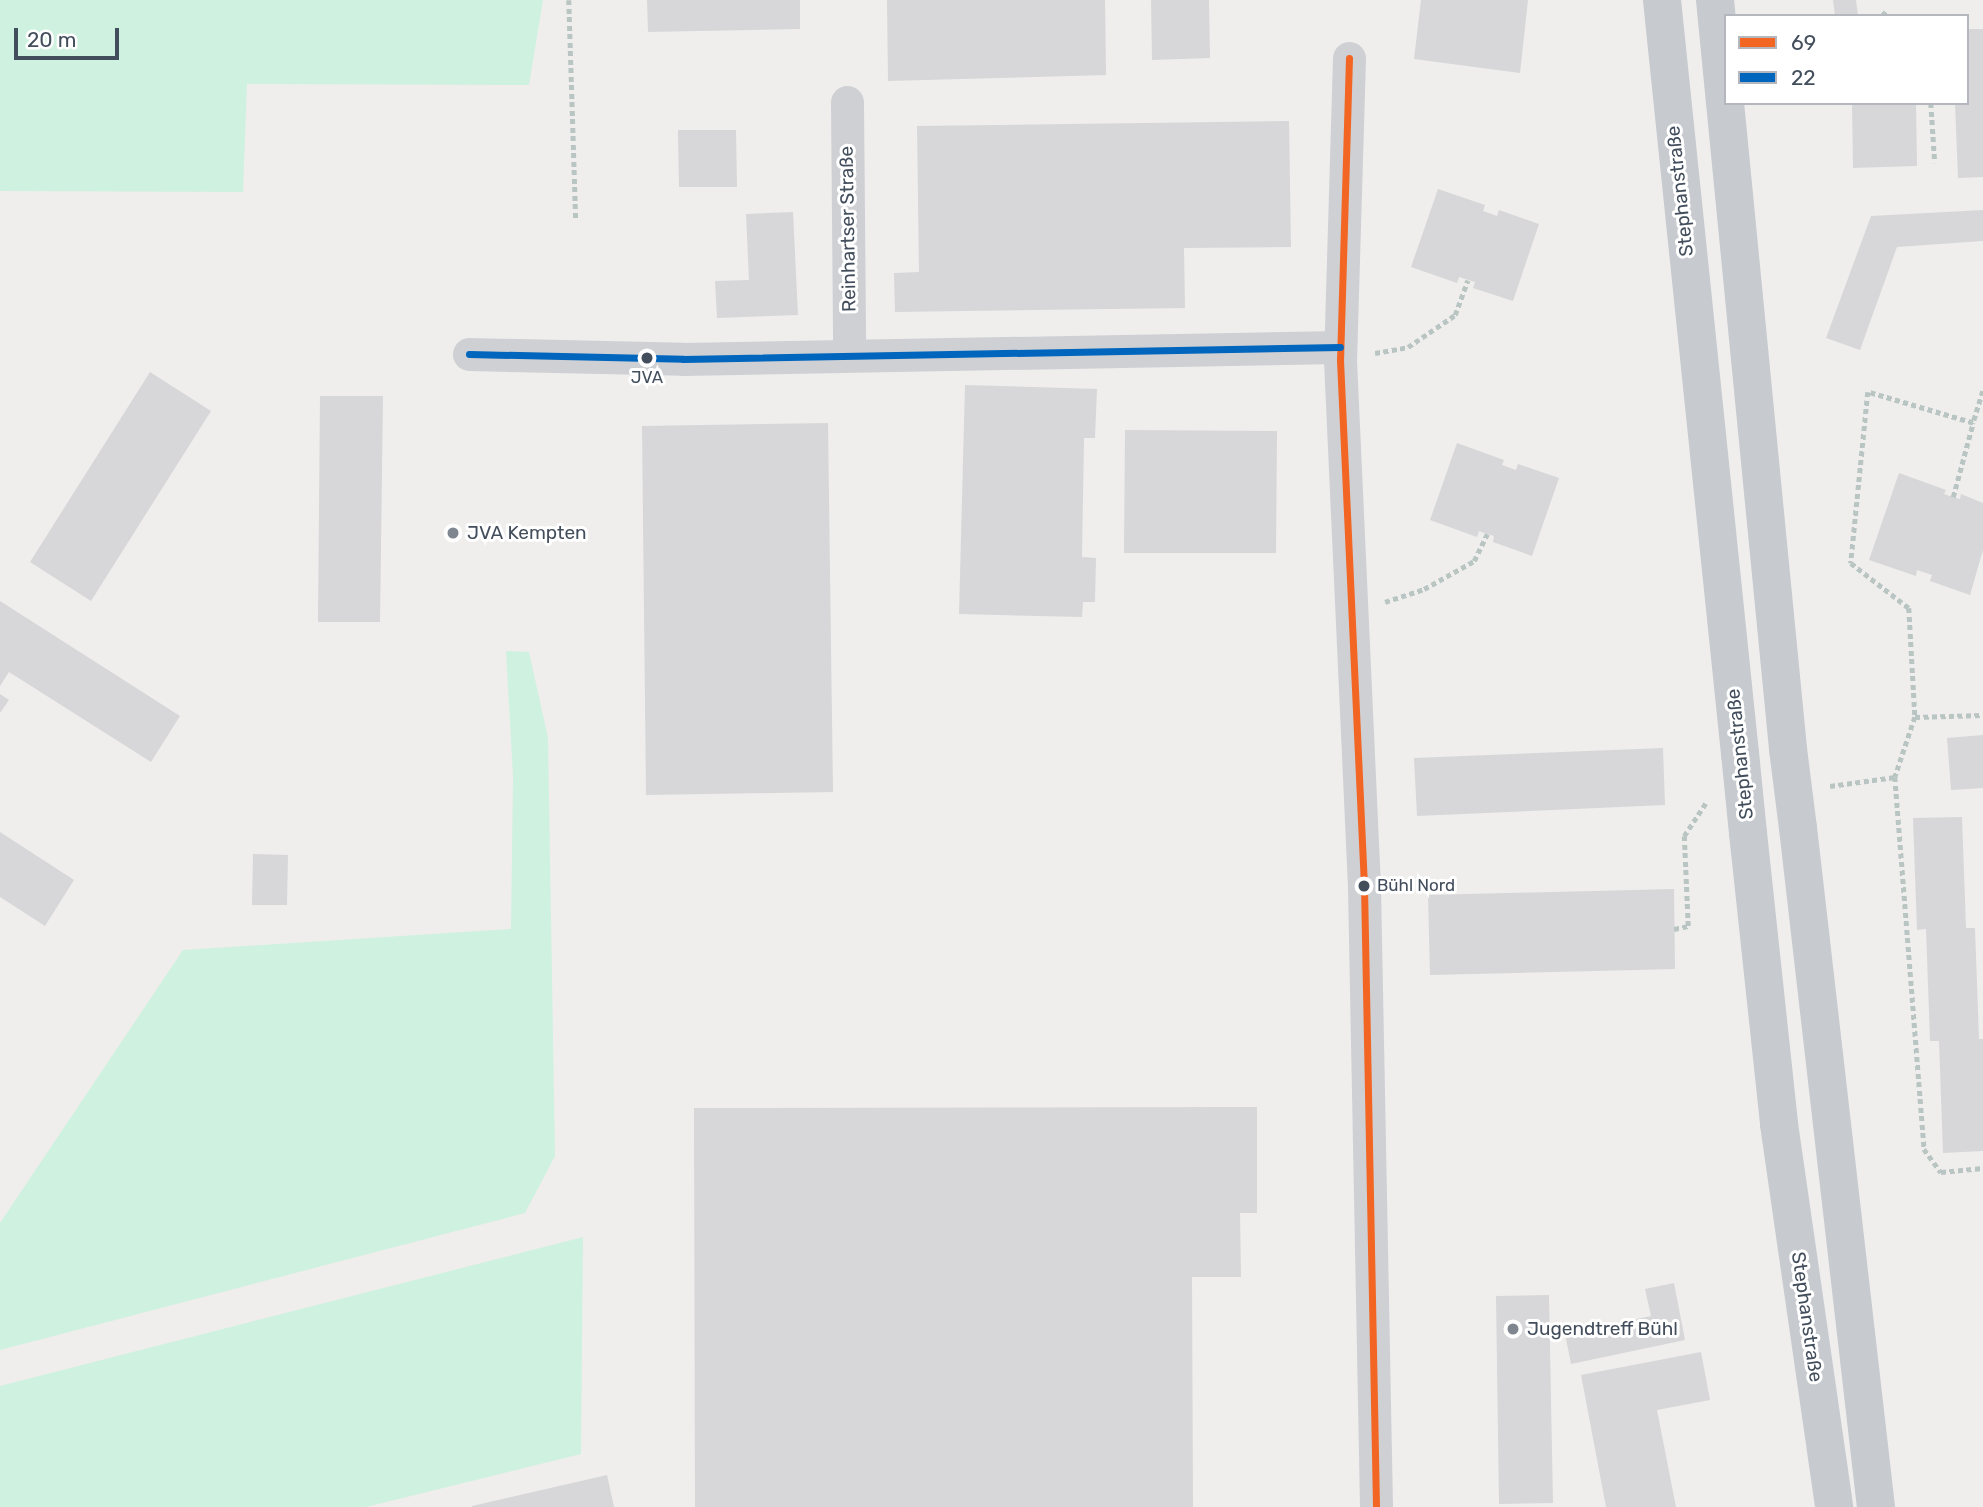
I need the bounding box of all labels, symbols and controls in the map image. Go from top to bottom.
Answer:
scale bar [18,14,122,58]
legend [1724,14,1969,105]
text: 20 m [27,27,76,52]
text: 69 [1791,30,1816,55]
text: 22 [1791,65,1816,90]
street label: Stephanstraße [1662,125,1698,257]
street label: Reinhartser Straße [835,146,861,312]
marker: JVA [640,351,654,365]
place label: JVA [631,368,663,388]
place label: JVA Kempten [467,522,587,544]
marker: JVA Kempten [445,525,461,541]
street label: Stephanstraße [1722,688,1758,820]
place label: Bühl Nord [1377,876,1455,896]
marker: Bühl Nord [1357,879,1371,893]
street label: Stephanstraße [1787,1250,1827,1384]
place label: Jugendtreff Bühl [1527,1318,1678,1340]
marker: Jugendtreff Bühl [1505,1321,1521,1337]

